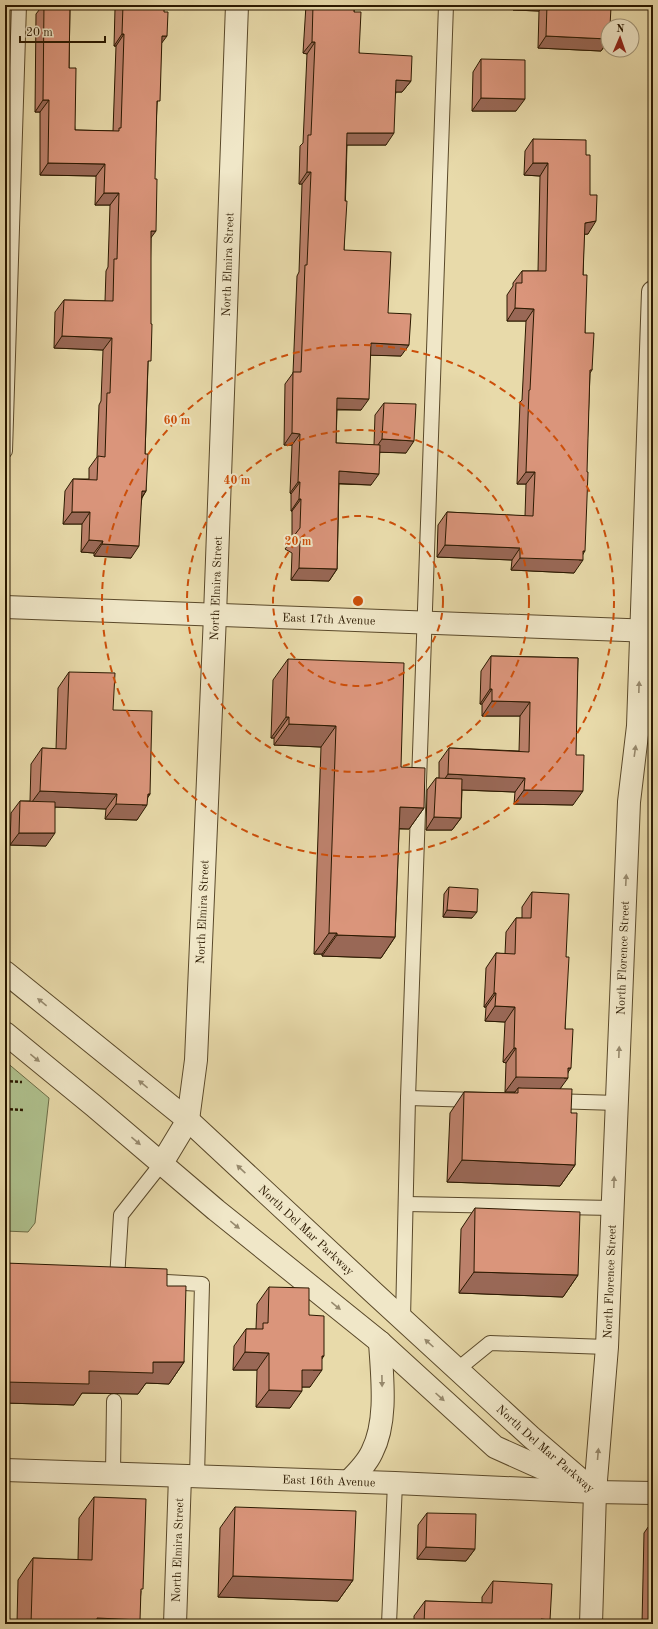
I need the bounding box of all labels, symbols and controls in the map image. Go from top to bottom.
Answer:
scale bar [20,18,105,44]
north arrow [600,18,640,58]
text: N [616,24,625,35]
text: 20 m [26,27,53,39]
street label: North Elmira Street [221,212,237,317]
text: 60 m [164,415,191,427]
text: 40 m [224,475,251,487]
street label: North Elmira Street [209,536,225,641]
text: 20 m [285,536,312,548]
centre of rings [351,594,365,608]
street label: East 17th Avenue [282,612,376,628]
one-way arrow [636,681,643,693]
one-way arrow [632,745,639,757]
street label: North Elmira Street [195,859,212,964]
one-way arrow [622,874,629,886]
street label: North Florence Street [615,900,632,1015]
one-way arrow [37,997,48,1006]
one-way arrow [615,1046,622,1058]
one-way arrow [30,1054,41,1062]
one-way arrow [138,1079,149,1088]
one-way arrow [130,1136,141,1145]
one-way arrow [236,1164,246,1174]
one-way arrow [610,1176,617,1188]
street label: North Del Mar Parkway [256,1184,356,1279]
one-way arrow [229,1220,240,1229]
street label: North Florence Street [602,1224,619,1339]
one-way arrow [330,1302,341,1311]
one-way arrow [424,1338,434,1347]
one-way arrow [379,1375,385,1388]
one-way arrow [434,1392,445,1401]
street label: North Del Mar Parkway [494,1403,597,1496]
one-way arrow [595,1448,601,1460]
street label: East 16th Avenue [282,1474,376,1489]
street label: North Elmira Street [171,1498,186,1603]

